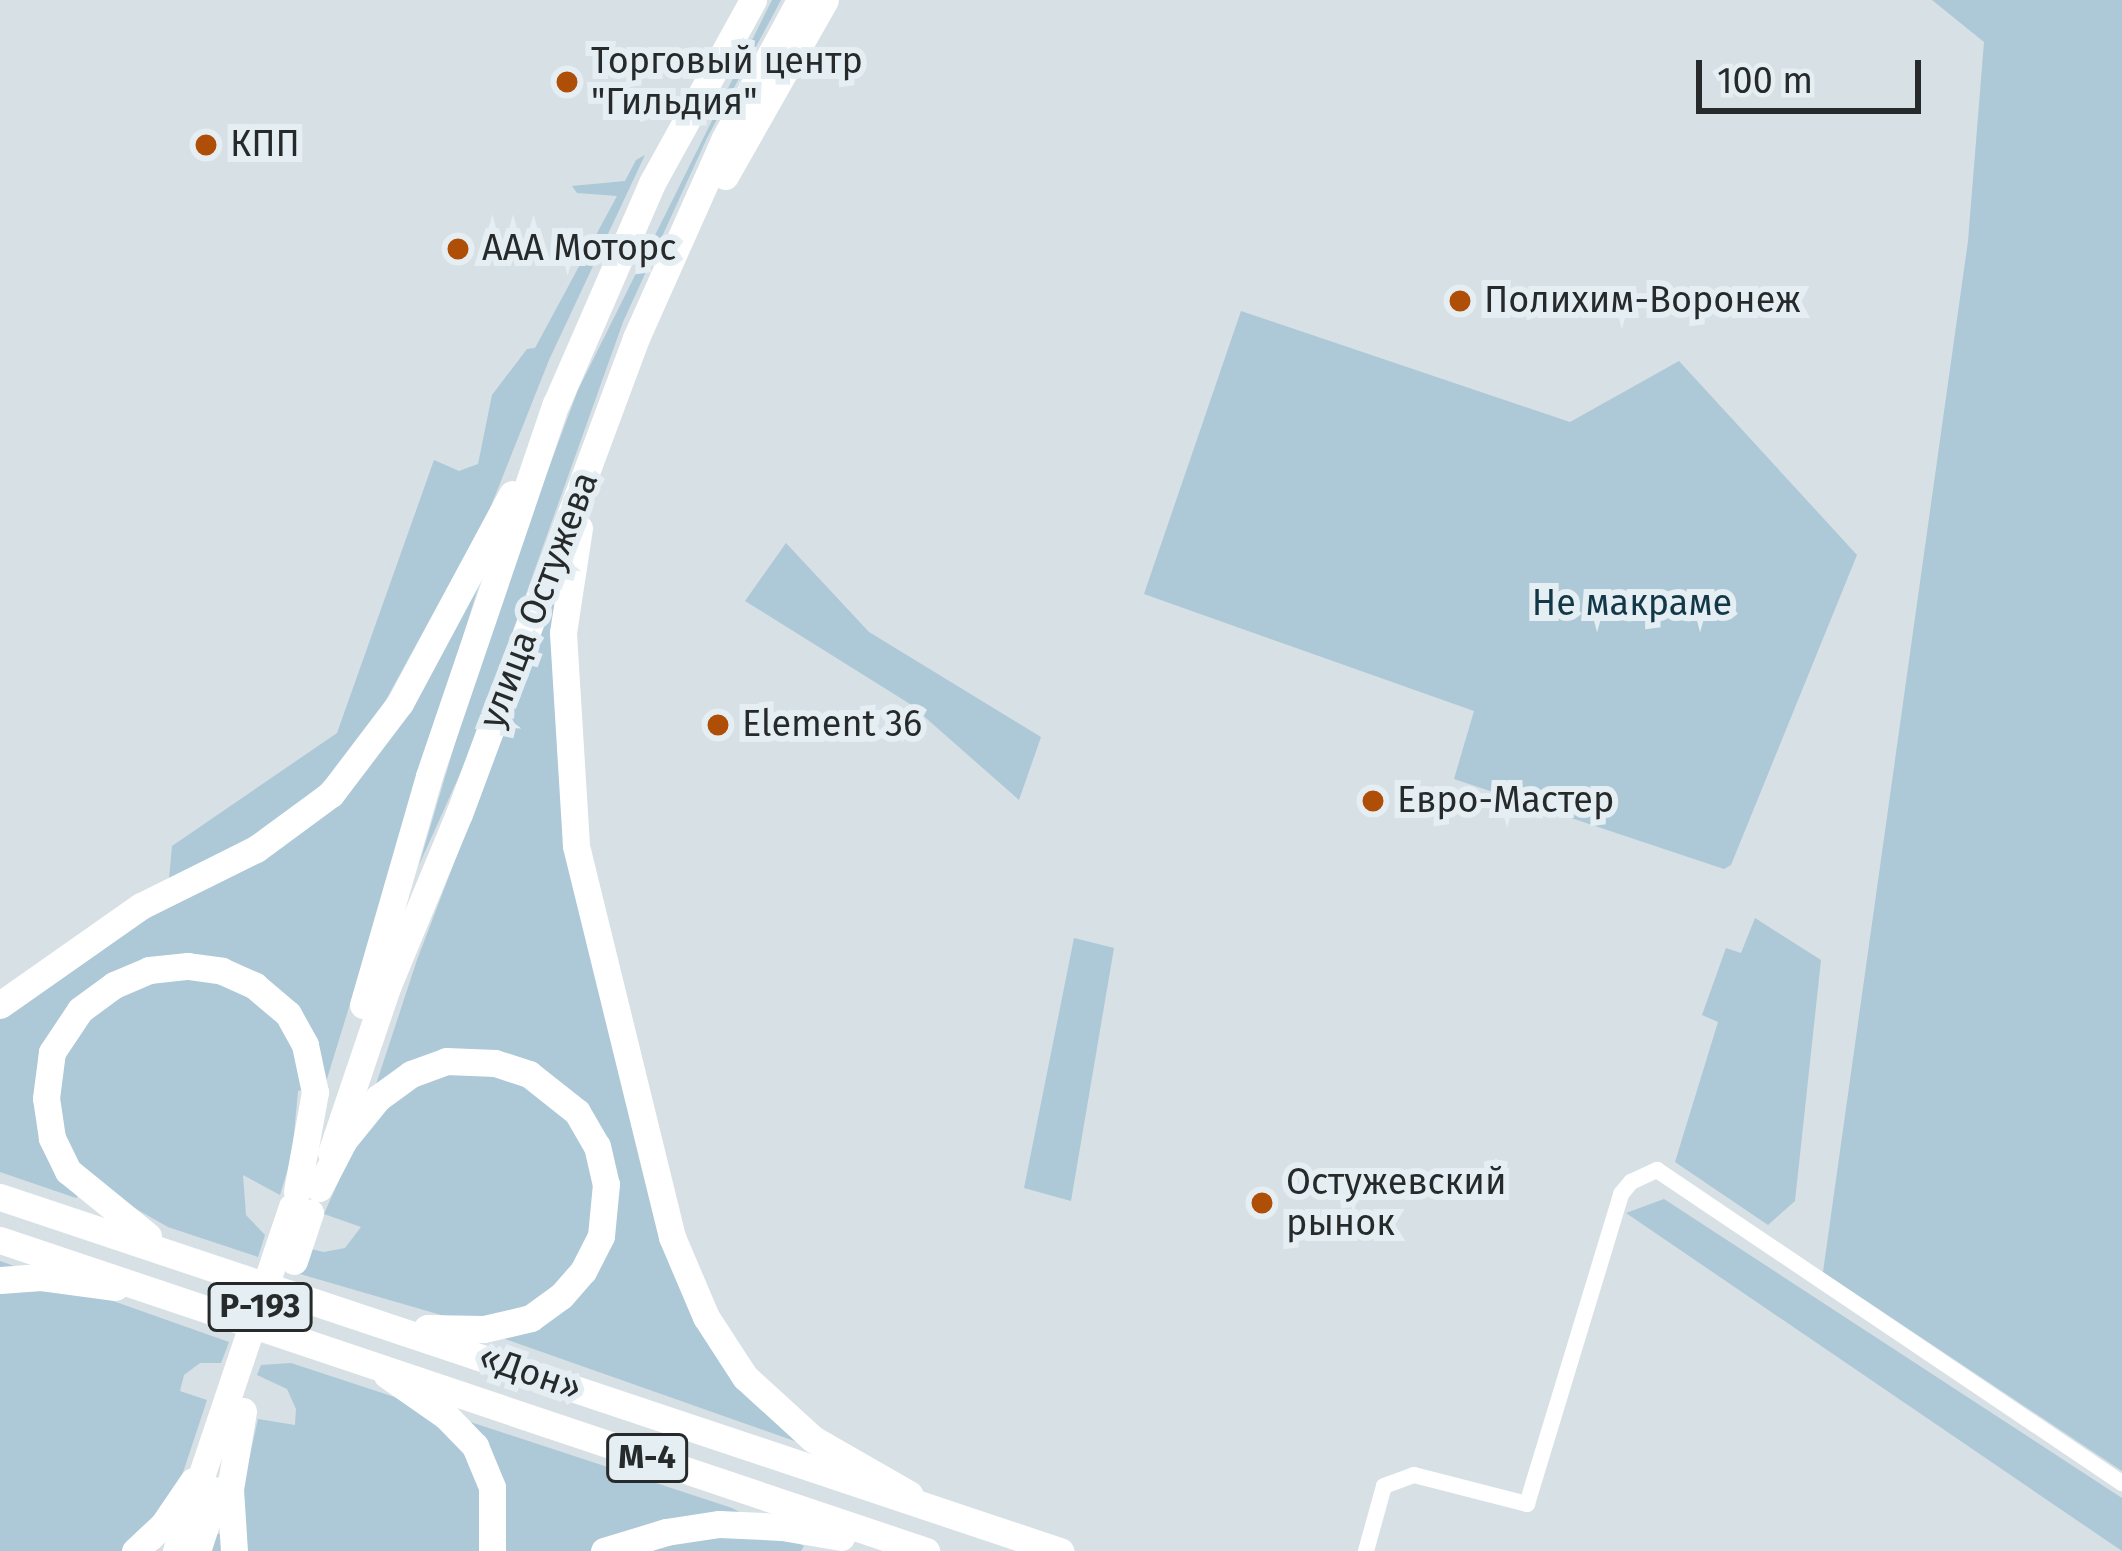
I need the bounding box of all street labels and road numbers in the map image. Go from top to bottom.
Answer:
street label: улица Остужева [470,466,608,734]
road number: Р-193 [206,1280,314,1334]
street label: «Дон» [473,1335,587,1411]
road number: М-4 [605,1431,689,1485]

